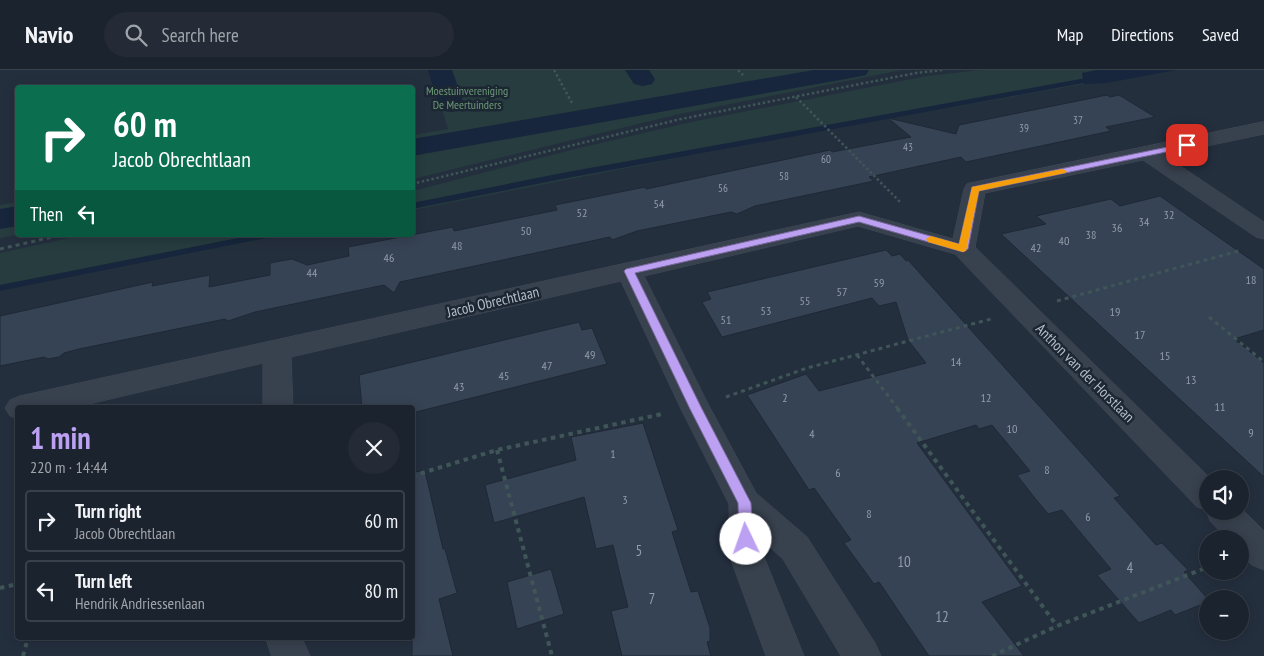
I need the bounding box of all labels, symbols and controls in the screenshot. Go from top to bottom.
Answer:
search box [104,12,454,57]
text: Navio [25,19,74,50]
icon: search [122,21,150,49]
text: Search here [162,23,239,47]
text: Map [1057,23,1083,46]
text: Directions [1111,23,1174,46]
text: Saved [1202,23,1239,46]
park label: Moestuinvereniging De Meertuinders [426,83,508,112]
text: 60 m [113,101,177,147]
icon: right [30,105,95,170]
house number: 37 [1073,113,1083,127]
house number: 39 [1019,121,1029,135]
pin [1166,124,1208,166]
icon: arrive [1173,131,1201,159]
house number: 43 [903,140,913,154]
text: Jacob Obrechtlaan [113,145,251,173]
house number: 60 [821,152,831,166]
house number: 58 [779,169,789,183]
house number: 56 [718,181,728,195]
house number: 54 [654,196,665,211]
icon: left [73,200,101,228]
text: Then [30,202,63,226]
house number: 52 [577,205,587,220]
house number: 32 [1164,207,1174,222]
house number: 34 [1139,214,1150,229]
house number: 36 [1112,220,1122,235]
house number: 50 [521,223,531,238]
house number: 38 [1086,227,1096,242]
house number: 40 [1059,233,1069,248]
house number: 48 [452,238,462,253]
house number: 42 [1031,240,1041,255]
house number: 46 [384,250,394,265]
house number: 44 [307,265,318,280]
house number: 18 [1246,272,1256,287]
house number: 59 [874,275,884,290]
street label: Jacob Obrechtlaan [444,282,541,322]
house number: 57 [837,284,847,299]
house number: 55 [800,293,810,308]
house number: 53 [761,303,771,318]
house number: 19 [1110,304,1120,319]
house number: 51 [721,312,731,327]
street label: Anthon van der Horstlaan [1032,319,1139,426]
house number: 17 [1135,327,1145,342]
house number: 49 [585,347,595,362]
house number: 15 [1160,348,1170,363]
house number: 14 [951,354,962,369]
house number: 47 [542,358,552,373]
house number: 45 [499,368,509,383]
house number: 13 [1186,372,1196,387]
house number: 43 [454,379,464,394]
house number: 2 [782,390,788,405]
house number: 12 [981,390,991,405]
house number: 11 [1215,399,1225,414]
text: 1 min [30,418,91,457]
house number: 10 [1007,421,1017,436]
button: close [348,422,400,474]
house number: 9 [1248,425,1254,440]
house number: 4 [809,426,815,441]
house number: 1 [610,446,616,461]
text: 220 m · 14:44 [30,457,108,477]
house number: 8 [1044,462,1050,477]
house number: 6 [835,465,841,480]
map controls [1199,470,1249,640]
button: sound [1199,470,1249,520]
house number: 3 [622,492,628,507]
text: Turn right [75,499,141,523]
house number: 8 [866,506,872,521]
icon: right [32,507,60,535]
text: 60 m [365,509,398,533]
house number: 6 [1085,509,1091,524]
position arrow [719,512,771,564]
text: Jacob Obrechtlaan [75,523,175,543]
button: + [1199,530,1249,580]
house number: 5 [636,541,642,560]
house number: 10 [897,552,911,571]
house number: 4 [1127,558,1134,577]
text: Turn left [75,569,132,593]
icon: left [32,577,60,605]
text: 80 m [365,579,398,603]
house number: 7 [649,589,655,608]
button: − [1199,590,1249,640]
text: Hendrik Andriessenlaan [75,593,205,613]
house number: 12 [935,607,949,626]

